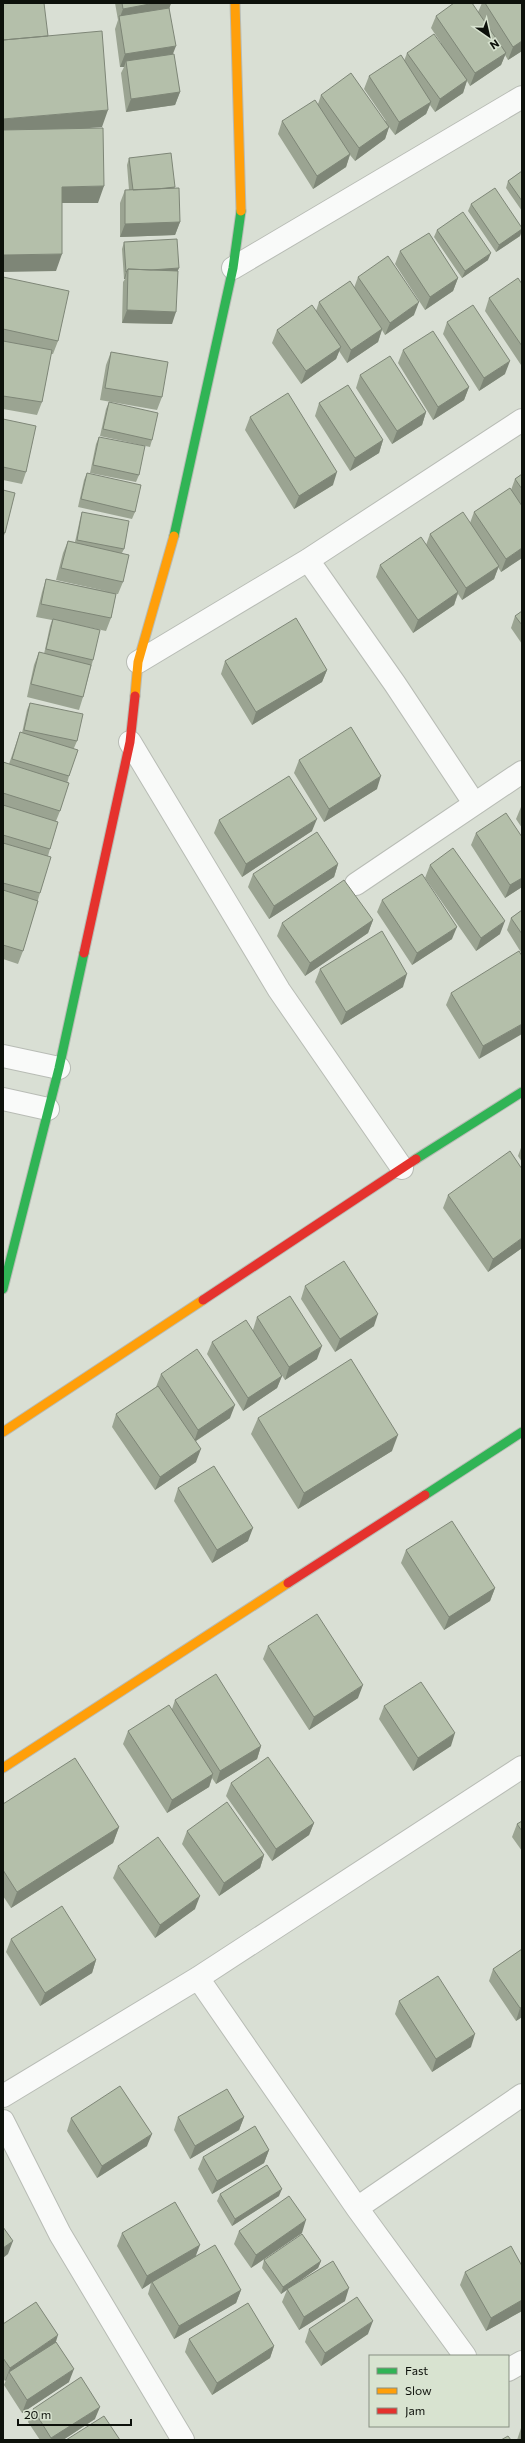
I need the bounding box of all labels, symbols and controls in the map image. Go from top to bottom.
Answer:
north arrow [469,16,509,56]
text: N [488,37,502,52]
legend [369,2355,509,2427]
text: Fast [405,2363,428,2377]
text: Slow [405,2383,432,2397]
scale bar [18,2401,131,2427]
text: Jam [405,2403,425,2418]
text: 20 m [24,2407,51,2421]

